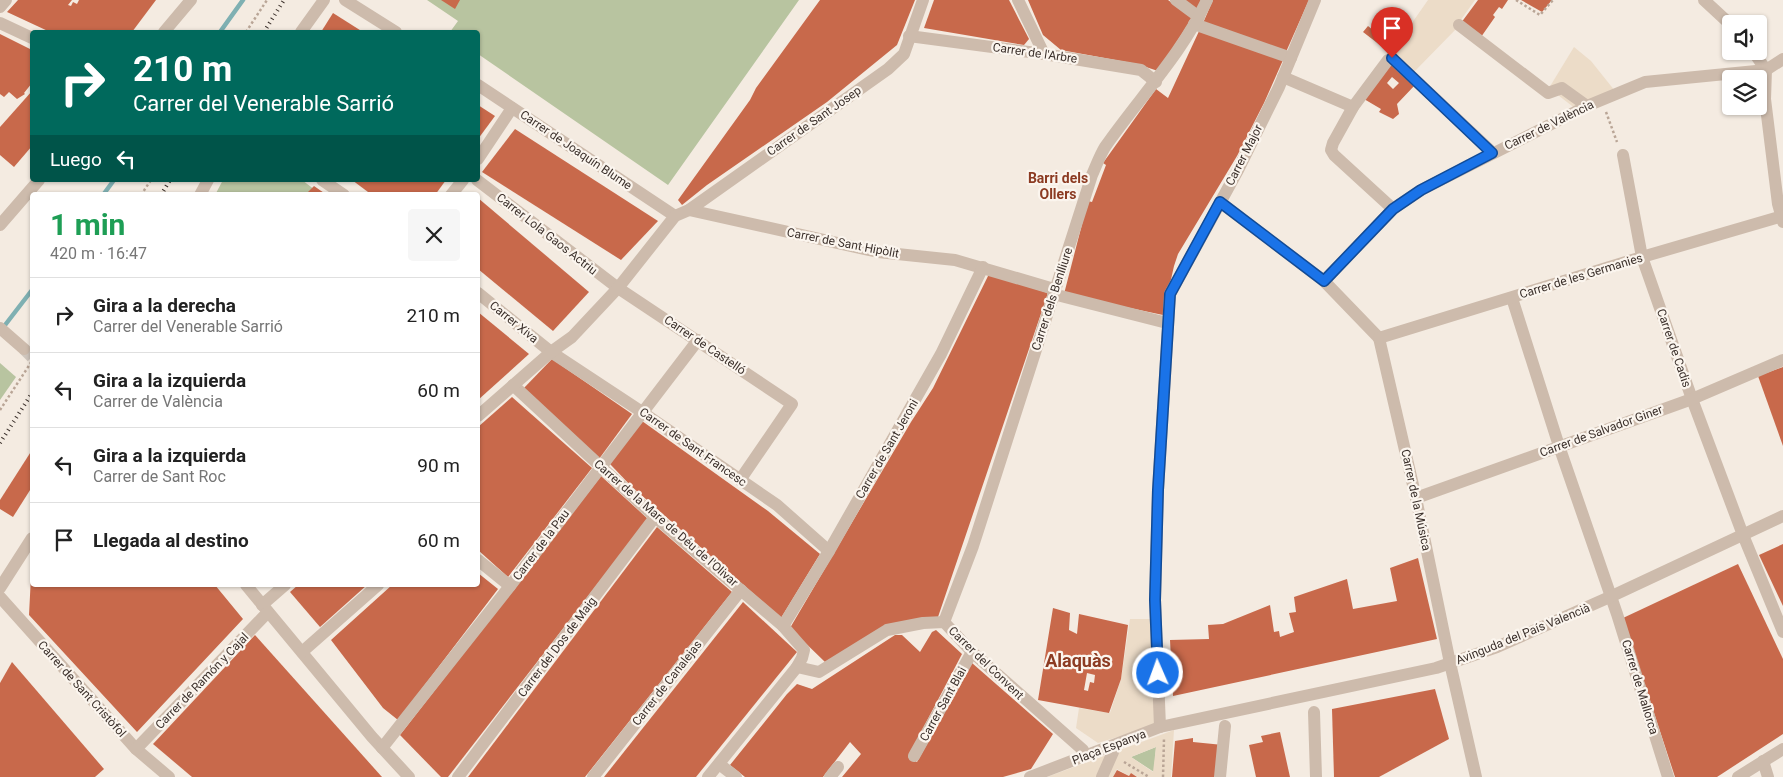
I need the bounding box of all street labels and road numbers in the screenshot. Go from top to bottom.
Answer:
street label: Carrer de l'Arbre [992,40,1078,66]
street label: Carrer de Sant Josep [764,83,864,159]
street label: Carrer de València [1502,97,1596,153]
street label: Carrer de Joaquín Blume [517,107,635,193]
street label: Carrer Major [1223,122,1265,188]
street label: Carrer Lola Gaos Actriu [494,190,600,278]
street label: Carrer de Sant Hipòlit [786,225,900,261]
street label: Carrer dels Benlliure [1029,246,1075,352]
street label: Carrer de les Germanies [1518,251,1644,301]
street label: Carrer Xiva [487,298,541,346]
street label: Carrer de Cadis [1654,307,1694,389]
street label: Carrer de Castelló [662,313,749,378]
street label: Carrer de Sant Jeroni [853,397,921,501]
street label: Carrer de Salvador Giner [1538,402,1664,460]
street label: Carrer de Sant Francesc [637,405,749,489]
street label: Carrer de la Música [1398,448,1434,552]
street label: Carrer de la Mare de Déu de l'Olivar [591,457,741,589]
street label: Carrer de la Pau [510,507,572,583]
street label: Carrer del Dos de Maig [515,594,599,700]
street label: Avinguda del País Valencià [1454,601,1592,667]
street label: Carrer del Convent [946,624,1026,702]
street label: Carrer de Ramón y Cajal [152,630,252,732]
street label: Carrer de Sant Cristòfol [35,638,129,740]
street label: Carrer de Canalejas [629,638,705,728]
street label: Carrer de Mallorca [1619,638,1661,736]
street label: Carrer Sant Blai [917,664,969,744]
street label: Plaça Espanya [1070,727,1148,767]

